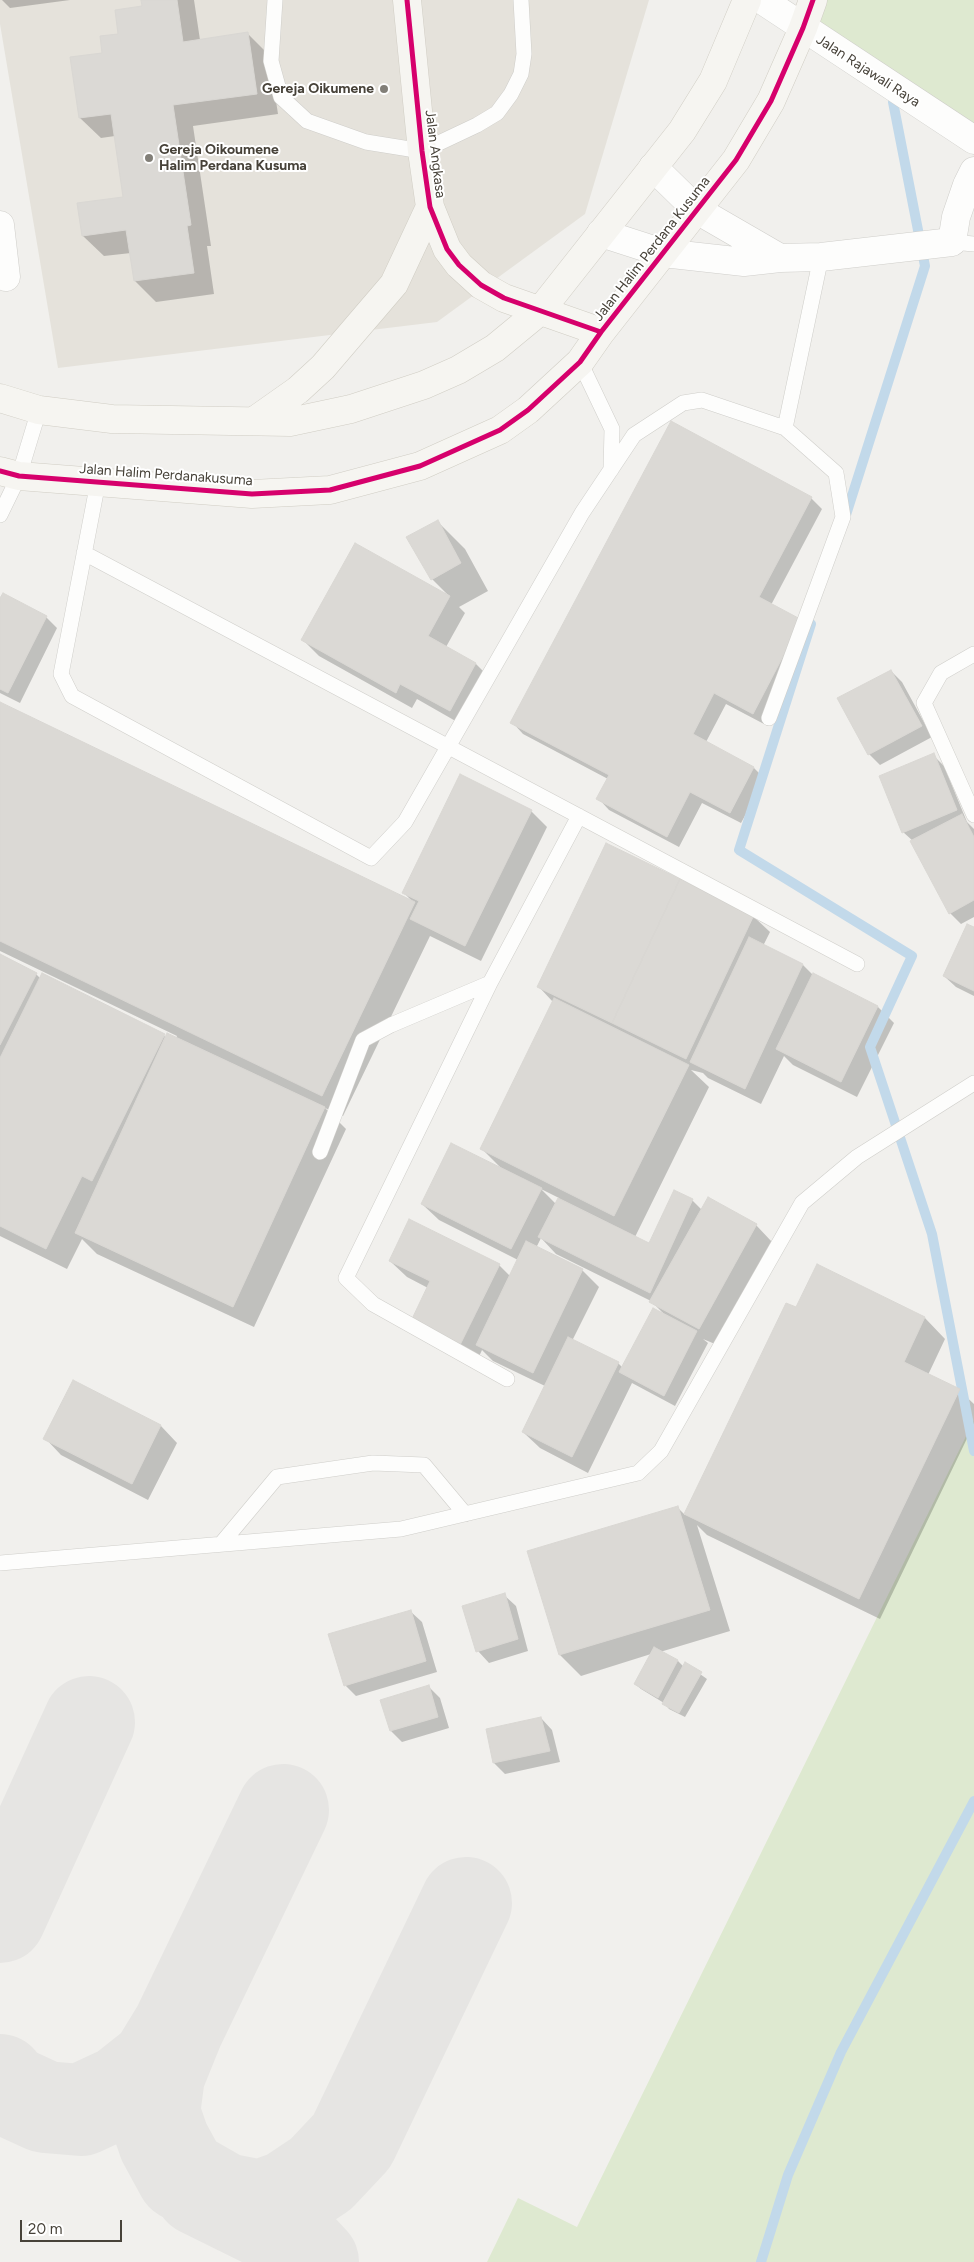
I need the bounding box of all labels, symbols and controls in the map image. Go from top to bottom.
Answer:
street label: Jalan Rajawali Raya [813,31,923,111]
place label: Gereja Oikumene [262,81,374,97]
marker: Gereja Oikumene [378,83,390,95]
street label: Jalan Angkasa [421,109,449,199]
place label: Gereja Oikoumene Halim Perdana Kusuma [159,142,307,174]
marker: Gereja Oikoumene Halim Perdana Kusuma [143,152,155,164]
street label: Jalan Halim Perdana Kusuma [590,173,714,325]
street label: Jalan Halim Perdanakusuma [79,461,253,489]
scale bar [22,2210,125,2242]
text: 20 m [28,2220,62,2238]

